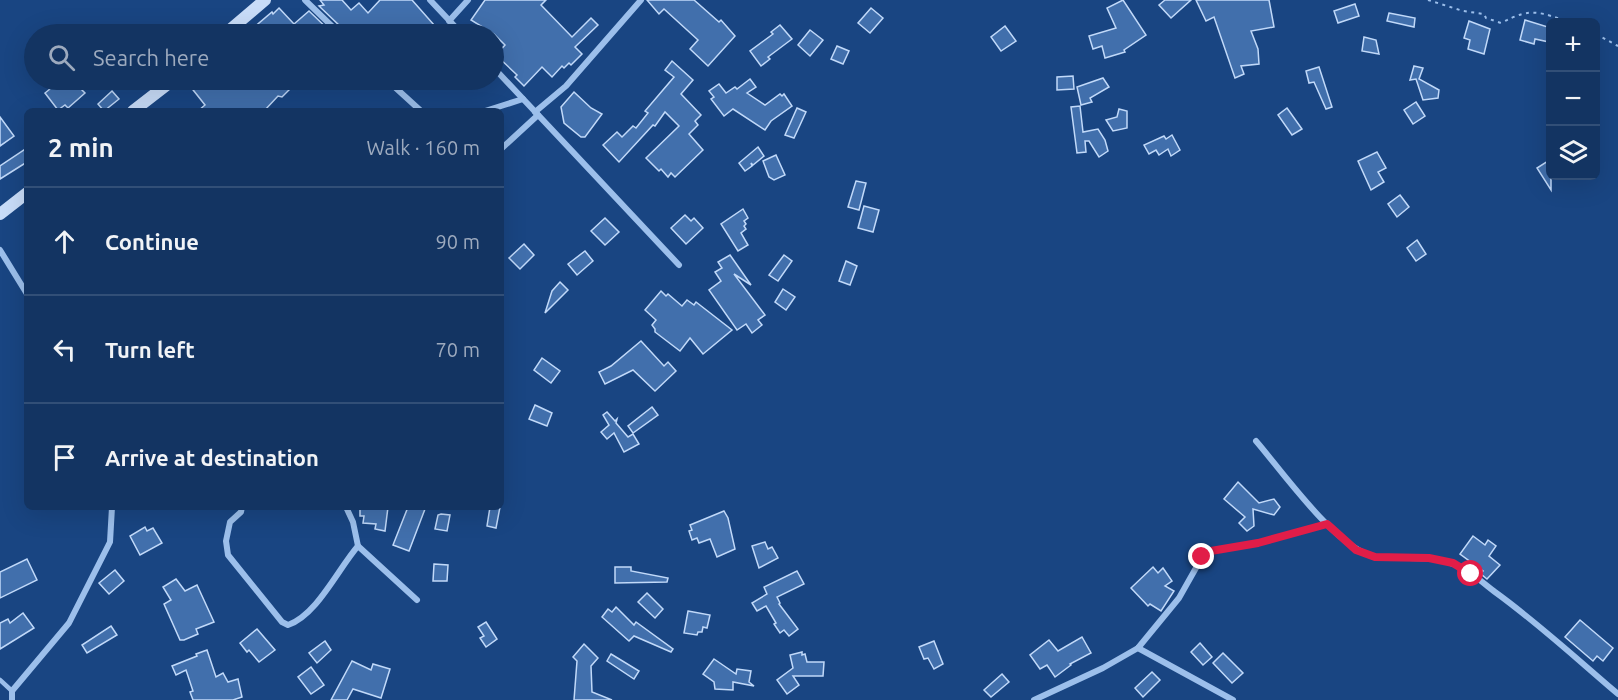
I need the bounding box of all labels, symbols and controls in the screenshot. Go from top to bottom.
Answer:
map controls [1546,18,1600,180]
button: + [1546,18,1600,72]
search box [24,24,504,90]
icon: search [45,41,78,74]
text: Search here [93,45,209,70]
button: − [1546,72,1600,126]
button: layers [1546,126,1600,180]
text: 2 min [48,133,114,162]
text: Walk · 160 m [367,136,480,159]
icon: ahead [48,225,81,258]
text: Continue [105,229,199,254]
text: 90 m [436,230,480,253]
icon: left [48,333,81,366]
text: Turn left [105,337,195,362]
text: 70 m [436,338,480,361]
icon: arrive [48,441,81,474]
text: Arrive at destination [105,445,319,470]
route end [1188,543,1214,569]
route start [1457,560,1483,586]

